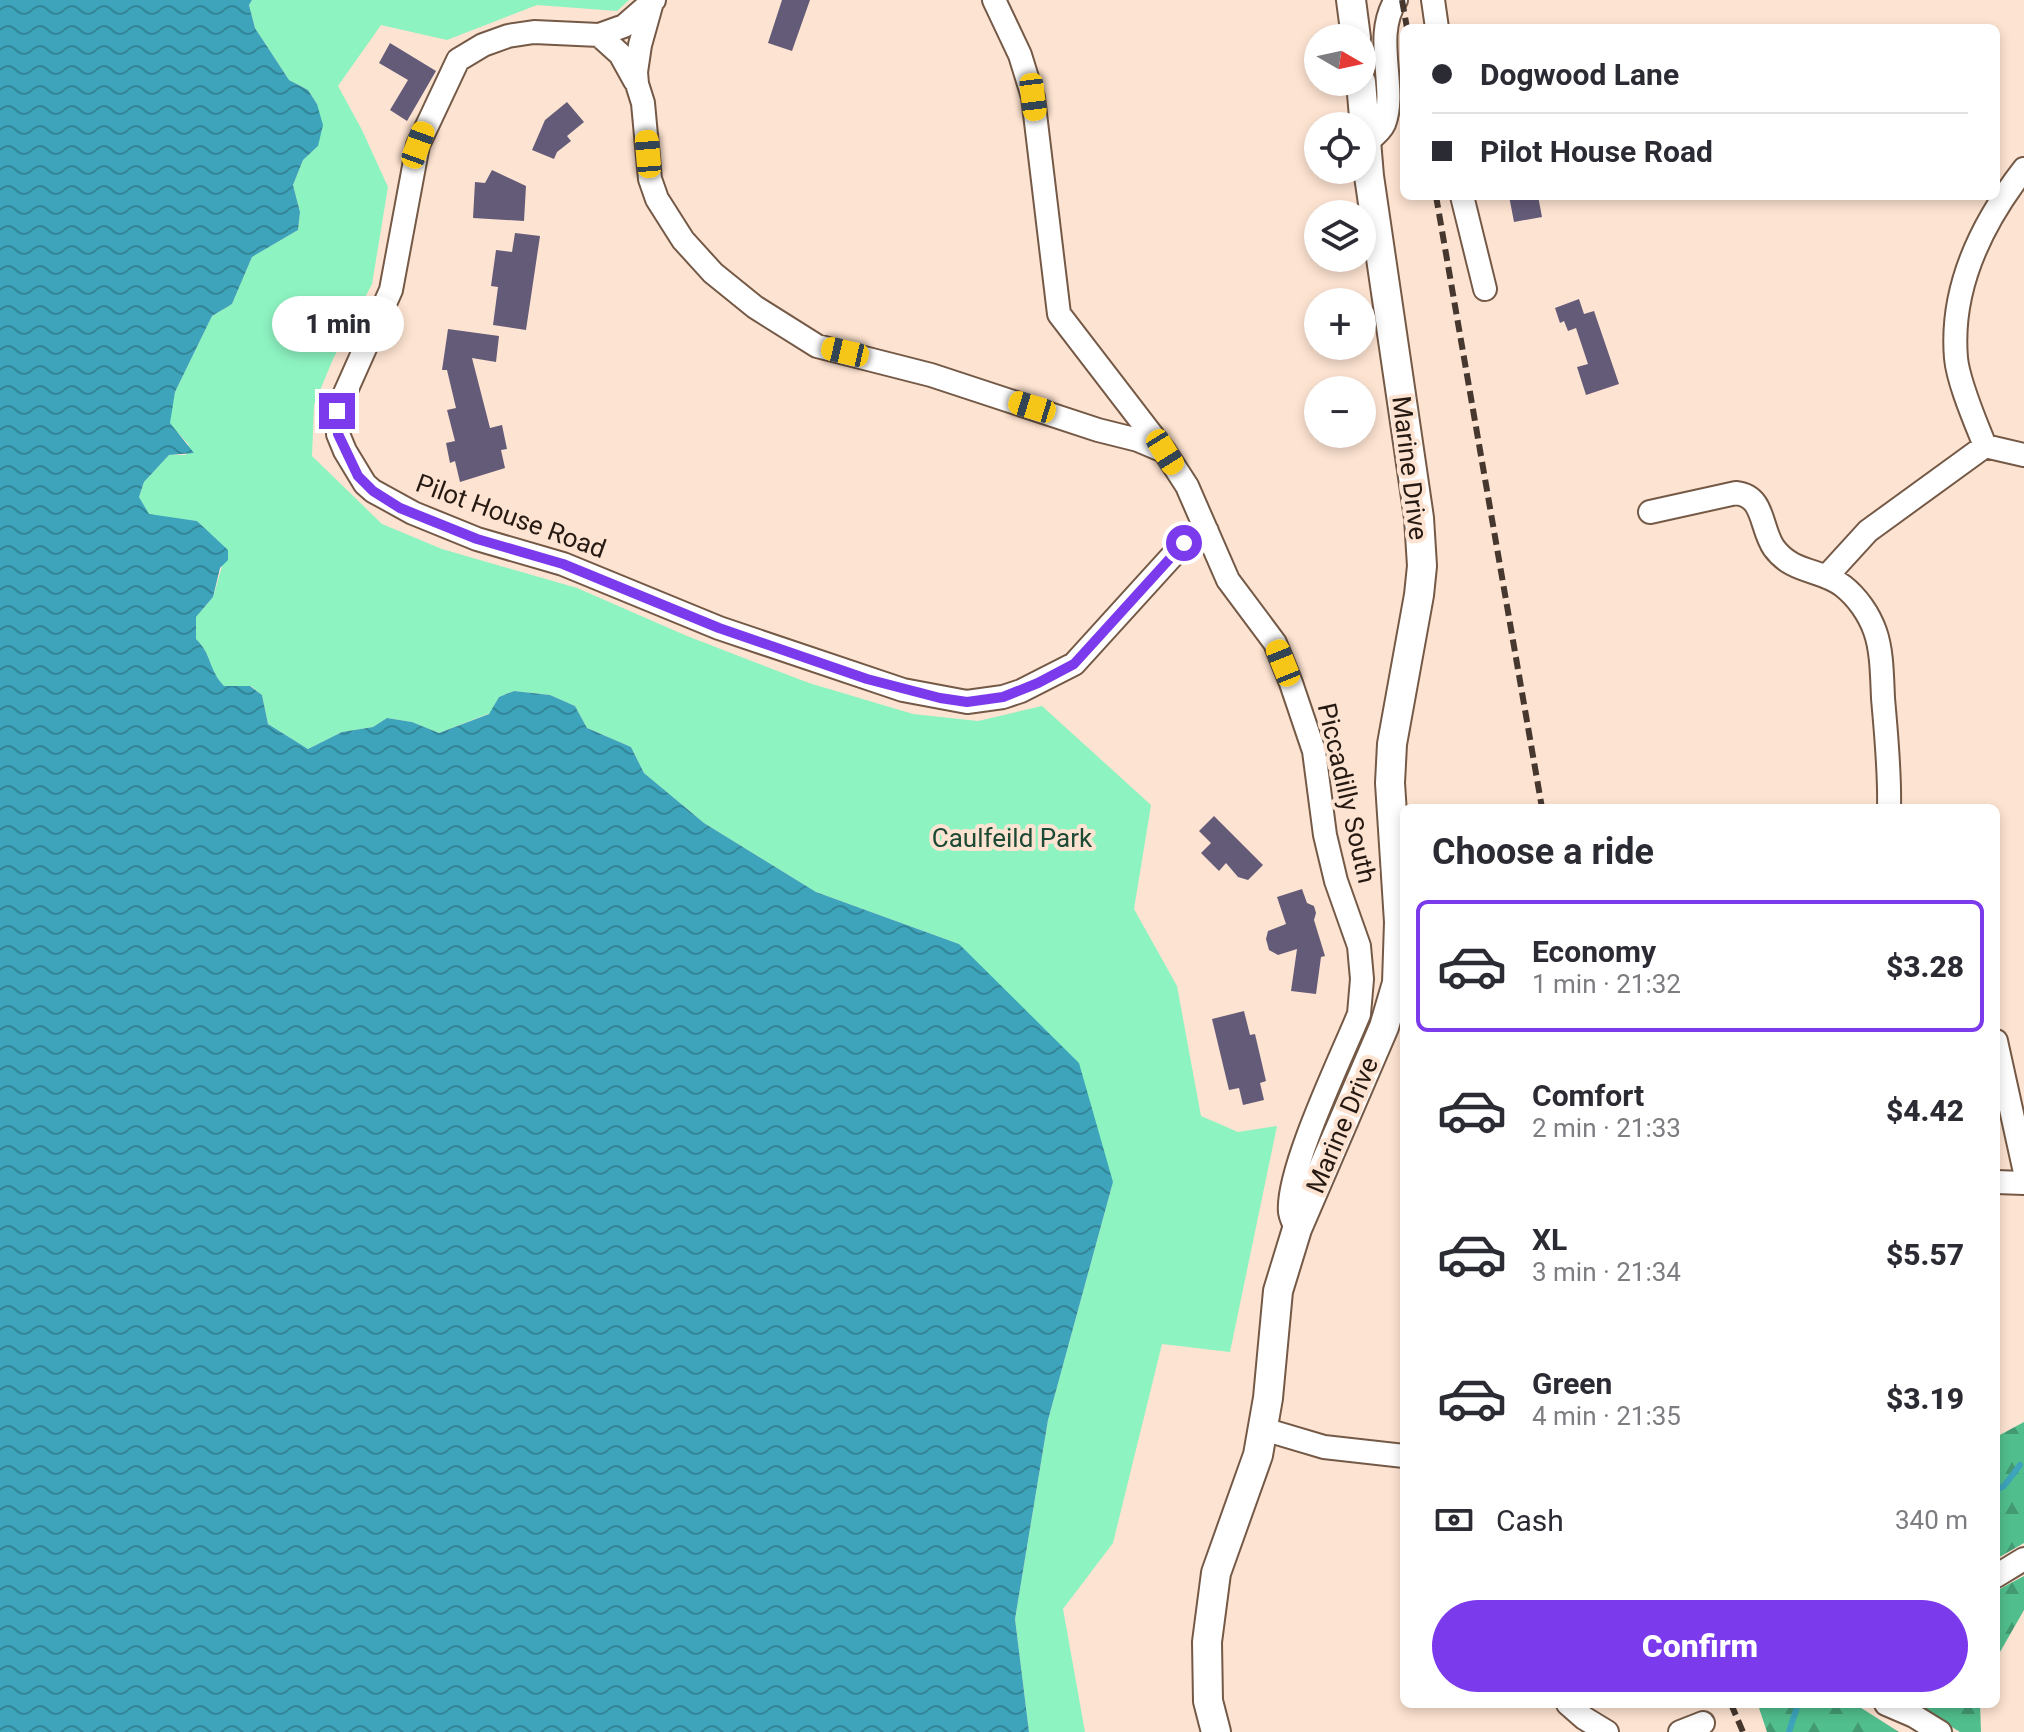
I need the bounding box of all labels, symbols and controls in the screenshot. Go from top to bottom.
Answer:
north arrow [1304,24,1376,96]
map controls [1304,24,1376,448]
text: Dogwood Lane [1480,57,1679,92]
car [1018,72,1048,122]
button: locate [1304,112,1376,184]
car [399,118,437,172]
car [634,129,662,179]
text: Pilot House Road [1480,134,1713,169]
button: layers [1304,200,1376,272]
button: + [1304,288,1376,360]
callout: 1 min [271,295,403,351]
text: 1 min [305,309,371,339]
car [819,335,871,369]
button: − [1304,376,1376,448]
car [1006,389,1058,425]
route end [319,393,355,429]
street label: Marine Drive [1386,394,1434,542]
car [1142,425,1188,479]
street label: Pilot House Road [412,468,610,564]
route start [1166,525,1202,561]
car [1263,636,1303,690]
street label: Piccadilly South [1312,700,1382,886]
park label: Caulfeild Park [932,823,1093,853]
text: Choose a ride [1432,831,1654,873]
icon: car [1436,930,1508,1002]
text: Economy [1532,934,1656,969]
text: $3.28 [1886,949,1964,984]
text: 1 min · 21:32 [1532,969,1681,999]
street label: Marine Drive [1300,1052,1384,1198]
icon: car [1436,1074,1508,1146]
text: Comfort [1532,1078,1644,1113]
text: $4.42 [1886,1093,1964,1128]
text: 2 min · 21:33 [1532,1113,1681,1143]
icon: car [1436,1218,1508,1290]
text: XL [1532,1222,1567,1257]
text: $5.57 [1886,1237,1964,1272]
text: 3 min · 21:34 [1532,1257,1681,1287]
icon: car [1436,1362,1508,1434]
text: Green [1532,1366,1612,1401]
text: $3.19 [1886,1381,1964,1416]
text: 4 min · 21:35 [1532,1401,1681,1431]
icon: cash [1432,1498,1476,1542]
text: Cash [1496,1503,1564,1538]
text: 340 m [1895,1505,1968,1535]
button: Confirm [1432,1600,1968,1692]

